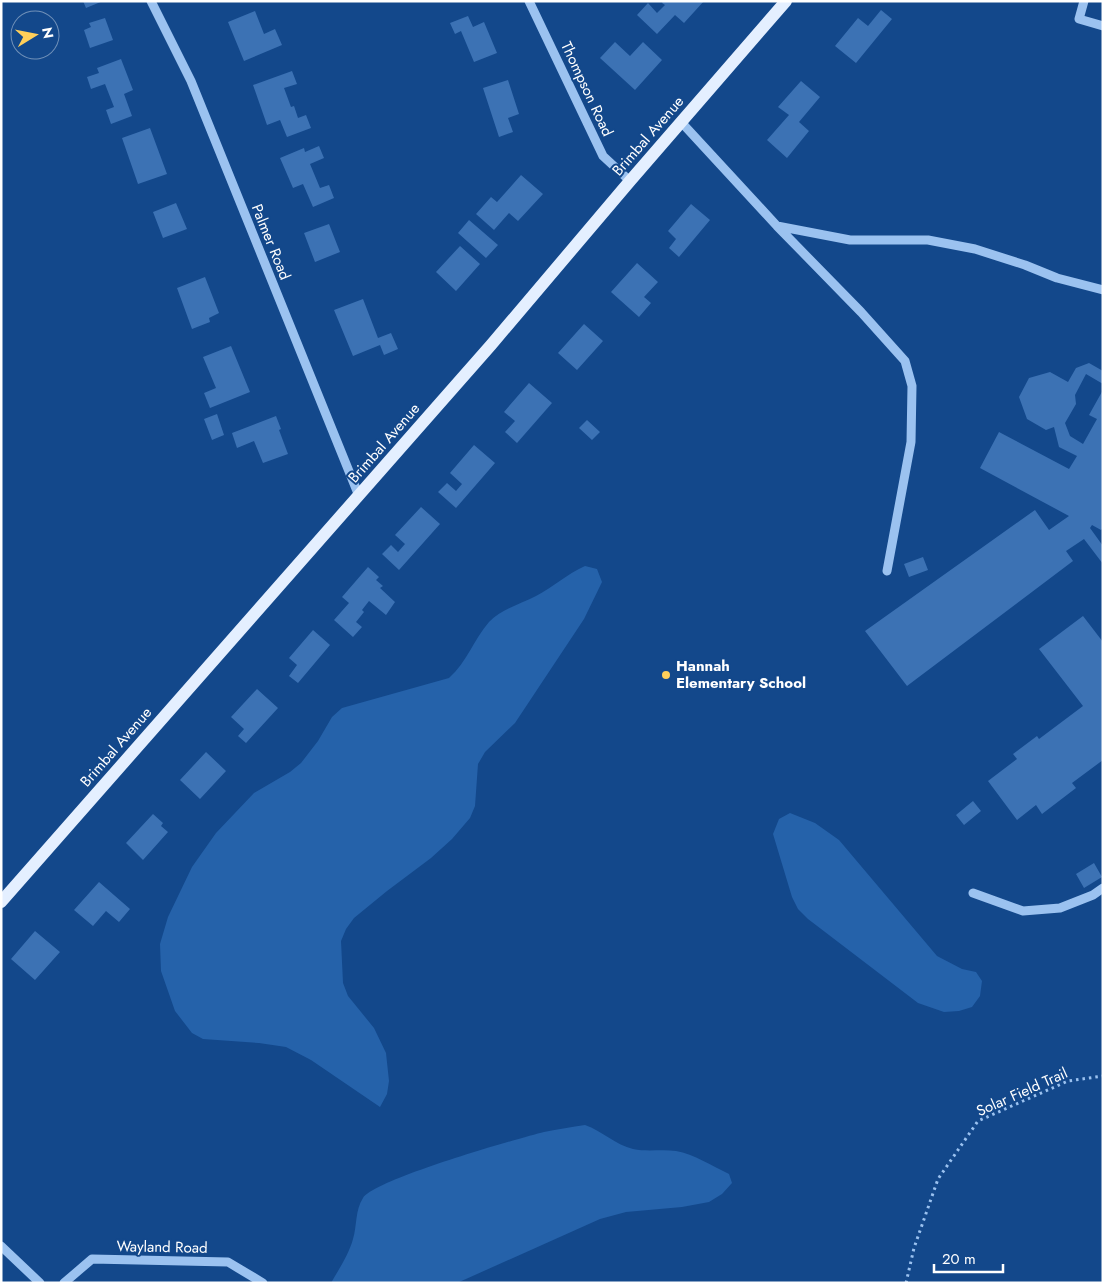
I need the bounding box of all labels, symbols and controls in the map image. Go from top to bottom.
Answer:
north arrow [10,10,60,60]
text: N [37,26,59,40]
street label: Thompson Road [555,38,619,140]
street label: Brimbal Avenue [607,91,689,181]
street label: Palmer Road [246,201,296,283]
street label: Brimbal Avenue [343,398,425,488]
place label: Hannah Elementary School [676,655,806,694]
marker: Hannah Elementary School [660,669,672,681]
street label: Brimbal Avenue [75,702,157,792]
street label: Solar Field Trail [973,1062,1071,1122]
street label: Wayland Road [116,1235,208,1259]
scale bar [934,1242,1003,1274]
text: 20 m [942,1248,976,1270]

